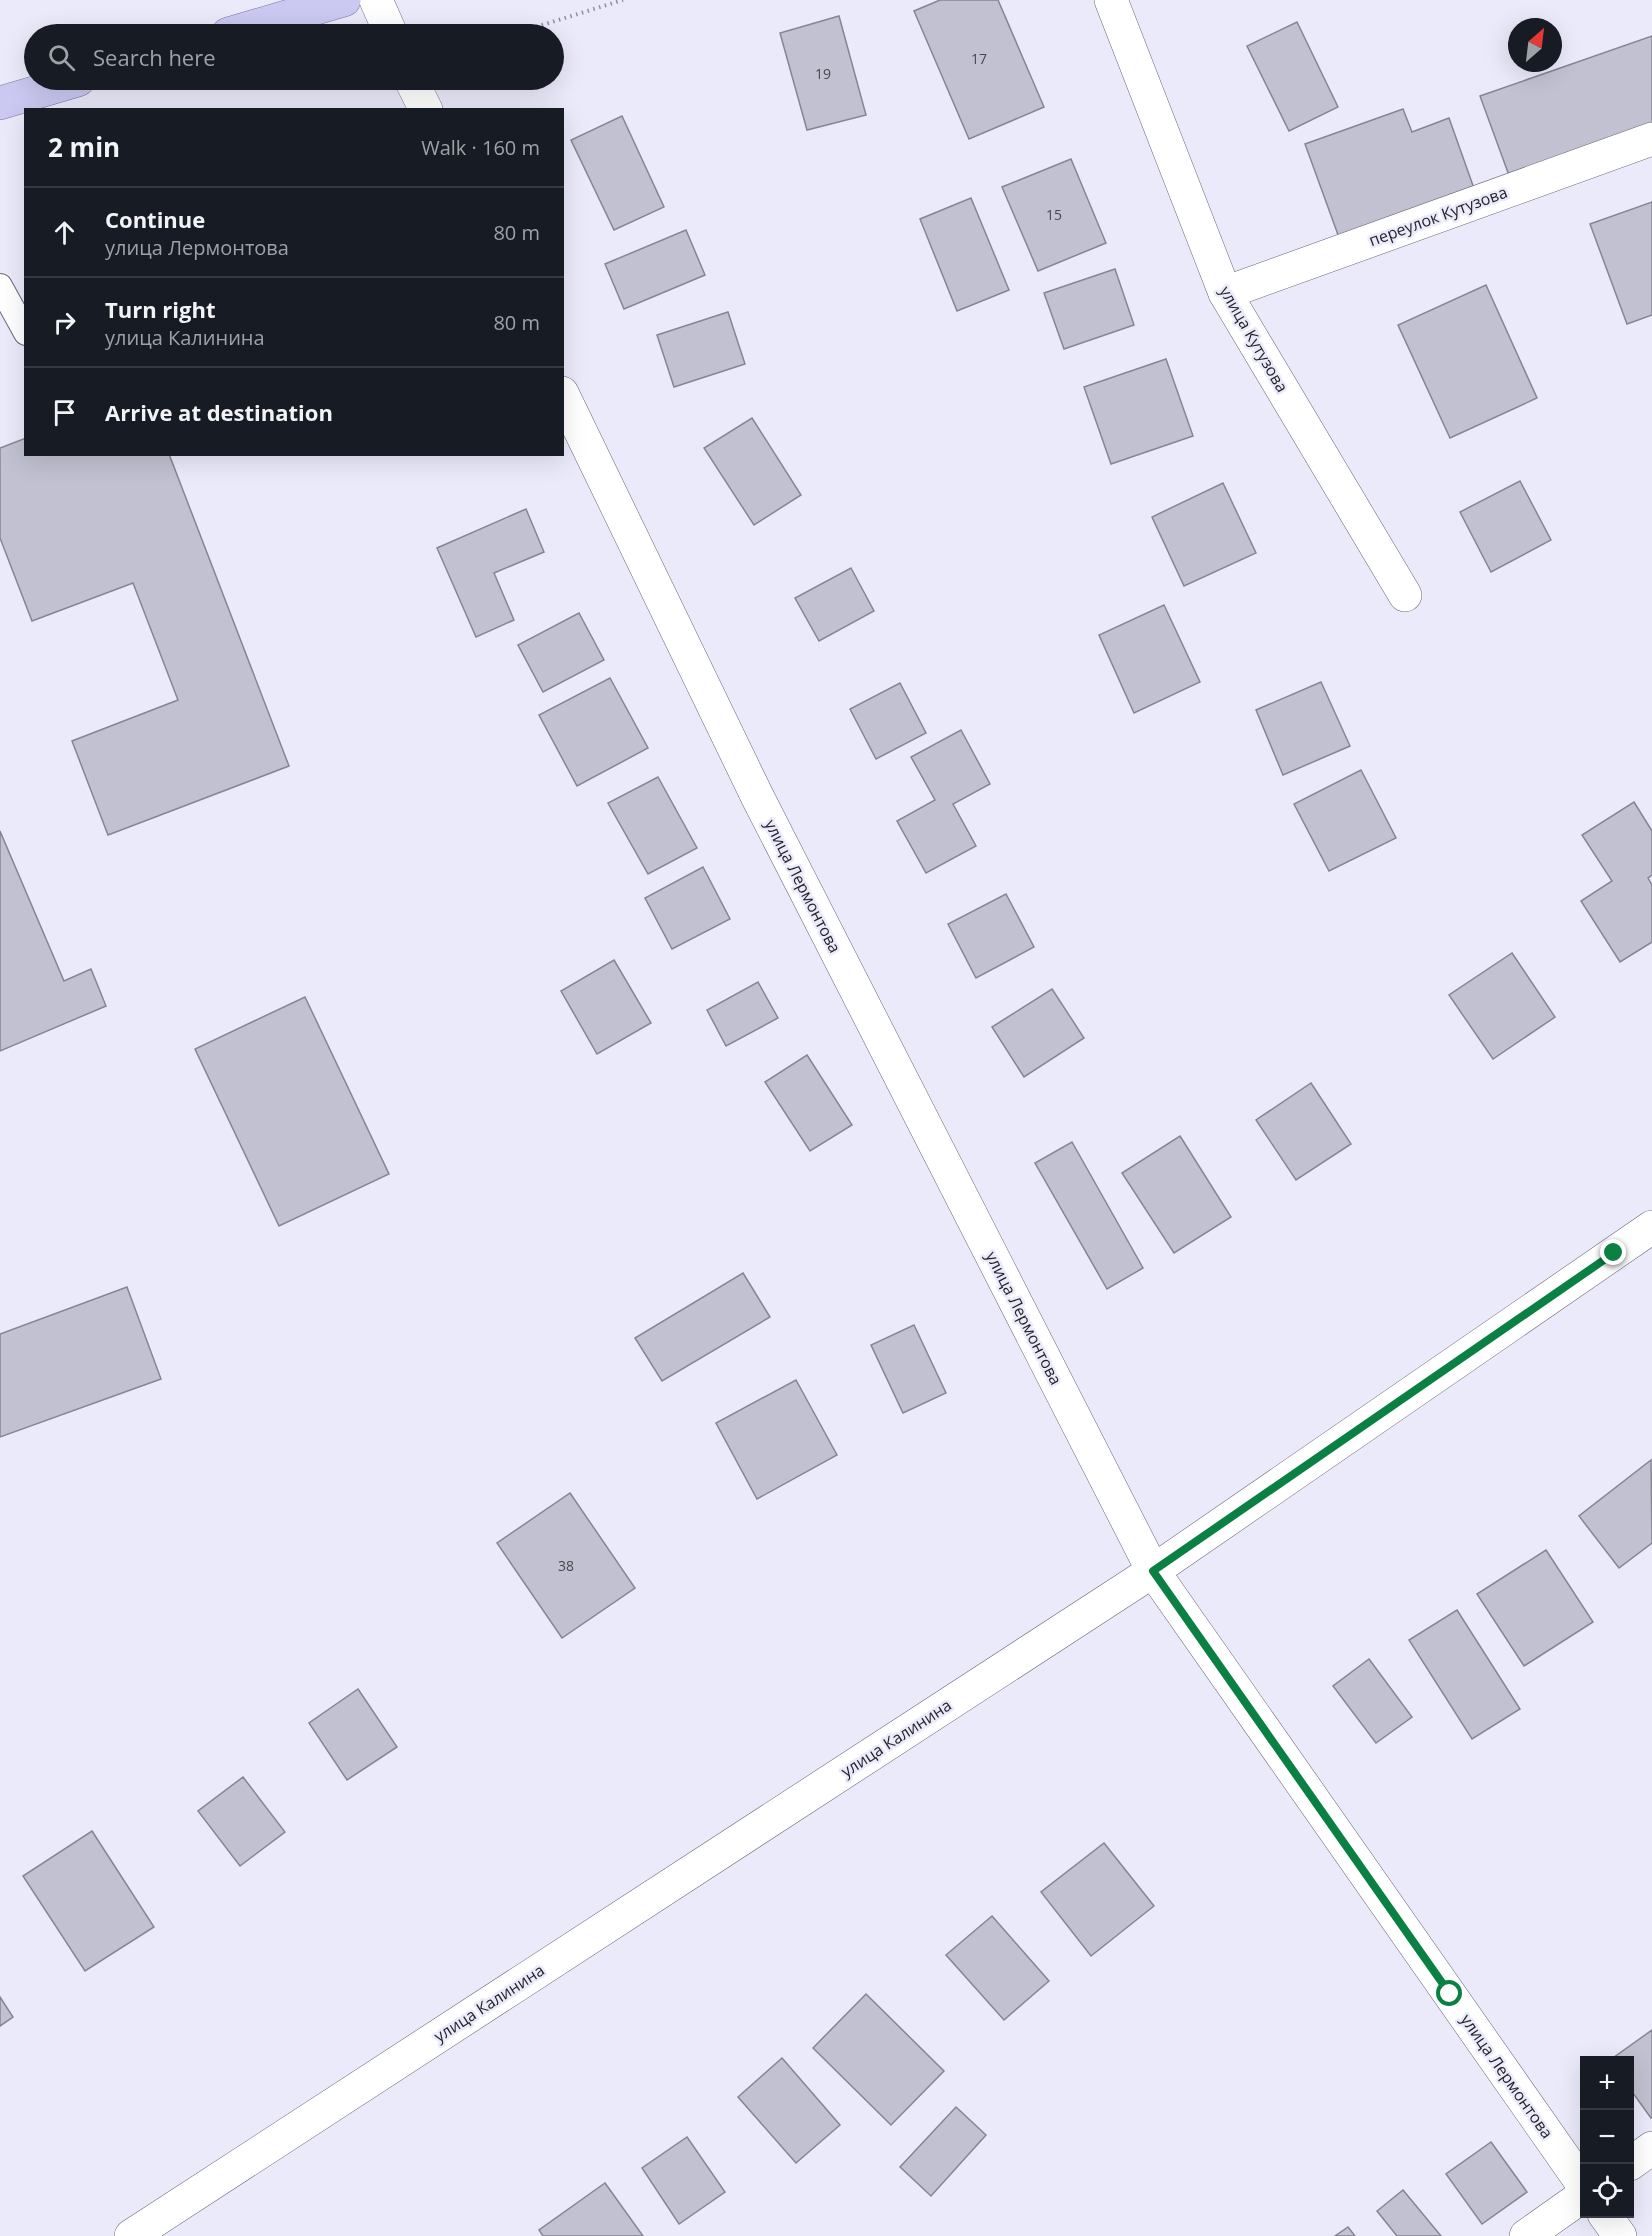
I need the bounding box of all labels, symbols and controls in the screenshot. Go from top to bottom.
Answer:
north arrow [1508,18,1562,72]
search box [24,24,564,90]
icon: search [45,41,78,74]
text: Search here [93,42,216,72]
house number: 17 [971,49,987,68]
house number: 19 [815,64,831,83]
text: 2 min [48,129,120,165]
text: Walk · 160 m [421,134,540,161]
street label: переулок Кутузова [1366,181,1510,251]
text: Continue [105,204,205,234]
house number: 15 [1046,205,1062,224]
icon: ahead [48,216,81,249]
text: 80 m [493,219,540,246]
text: улица Лермонтова [105,234,289,261]
street label: улица Кутузова [1215,282,1293,396]
text: Turn right [105,294,216,324]
icon: right [48,306,81,339]
text: 80 m [493,309,540,336]
text: улица Калинина [105,324,265,351]
icon: arrive [48,396,81,429]
text: Arrive at destination [105,397,333,427]
street label: улица Лермонтова [760,815,846,957]
route end [1600,1239,1626,1265]
street label: улица Лермонтова [981,1247,1067,1389]
house number: 38 [558,1556,574,1575]
street label: улица Калинина [836,1694,956,1782]
street label: улица Калинина [429,1959,549,2047]
route start [1436,1980,1462,2006]
street label: улица Лермонтова [1456,2009,1558,2143]
map controls [1580,2056,1634,2218]
button: + [1580,2056,1634,2110]
button: − [1580,2110,1634,2164]
button: locate [1580,2164,1634,2218]

